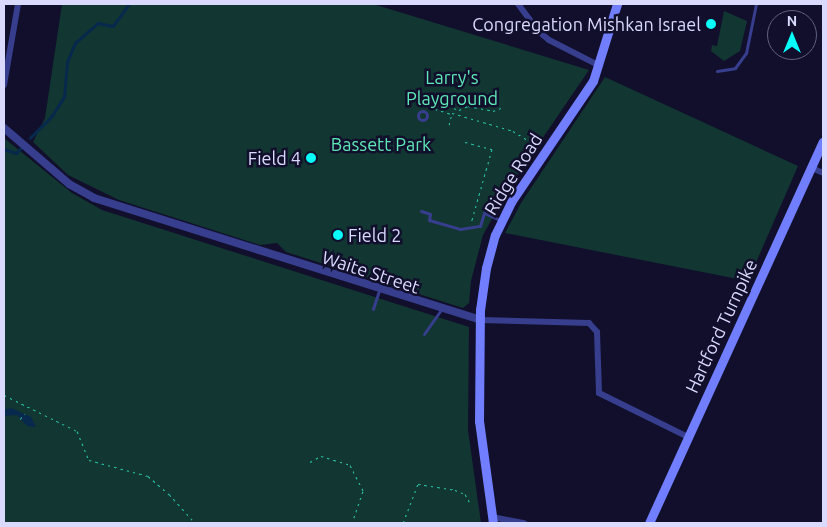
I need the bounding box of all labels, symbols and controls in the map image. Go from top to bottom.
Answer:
north arrow [767,10,817,60]
place label: Congregation Mishkan Israel [472,13,701,35]
text: N [787,13,797,29]
marker: Congregation Mishkan Israel [705,18,717,30]
park label: Larry's Playground [406,67,498,110]
street label: Ridge Road [479,129,547,219]
park label: Bassett Park [331,133,431,155]
place label: Field 4 [248,147,301,169]
marker: Field 4 [305,152,317,164]
place label: Field 2 [348,224,401,246]
marker: Field 2 [332,229,344,241]
street label: Waite Street [320,246,422,298]
street label: Hartford Turnpike [681,256,761,396]

